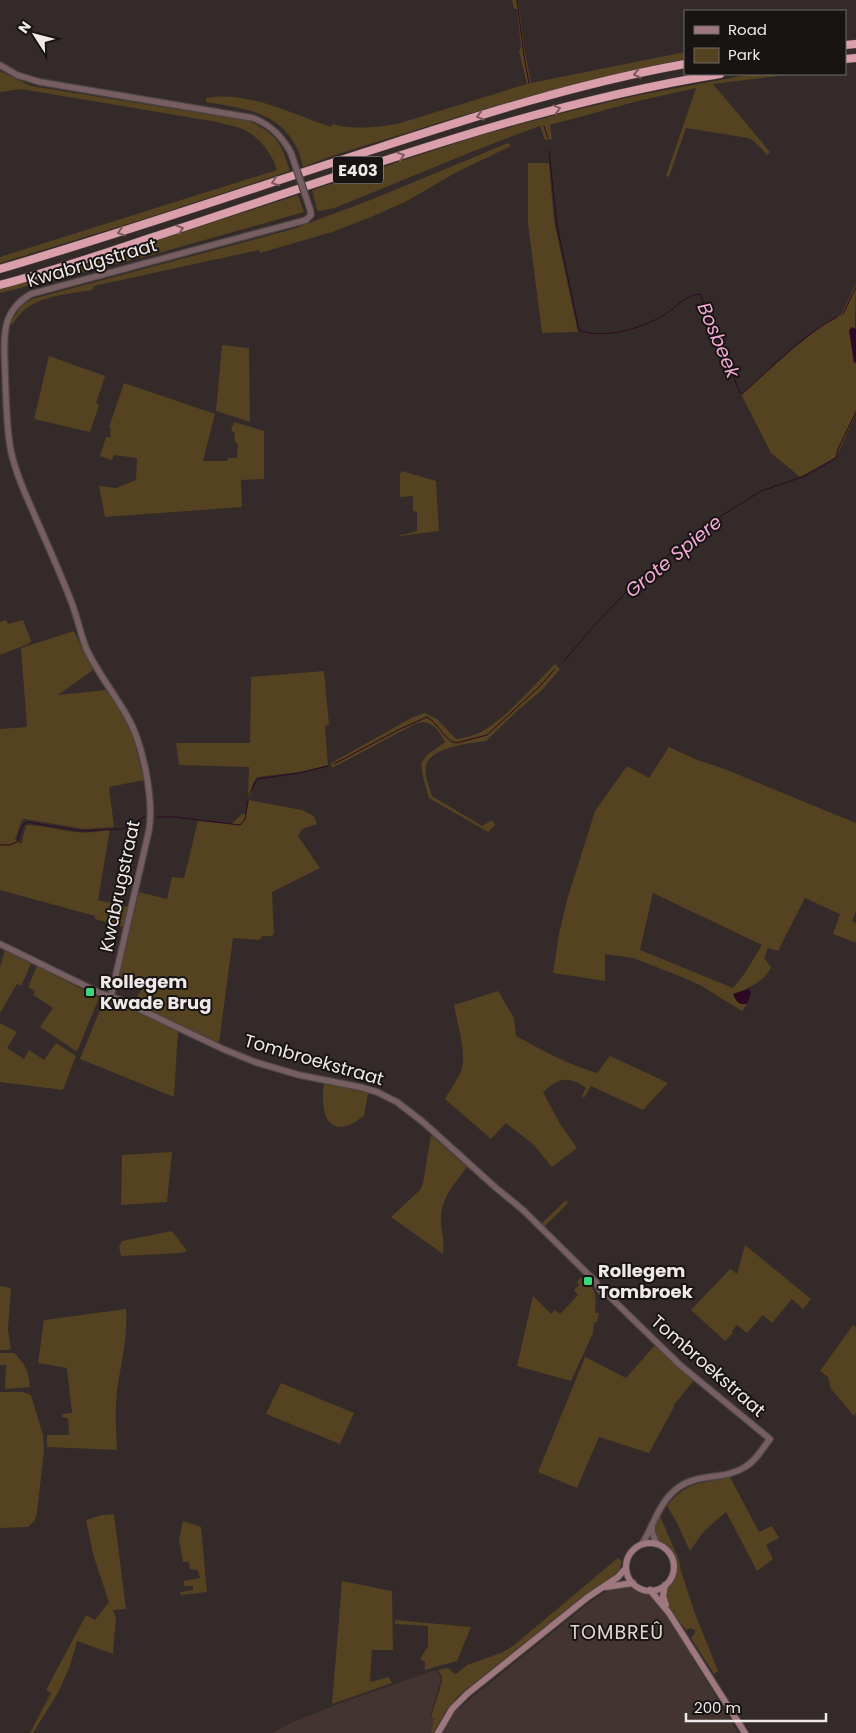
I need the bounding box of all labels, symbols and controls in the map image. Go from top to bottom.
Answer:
north arrow [10,10,60,60]
legend [684,10,846,75]
text: N [13,17,36,37]
text: Road [728,19,767,40]
text: Park [728,44,760,65]
one-way arrow [633,69,641,79]
one-way arrow [552,104,560,114]
one-way arrow [476,110,484,120]
one-way arrow [396,151,405,161]
road number: E403 [333,156,383,184]
one-way arrow [272,176,280,186]
one-way arrow [176,224,184,234]
one-way arrow [117,227,126,237]
street label: Kwabrugstraat [24,232,160,293]
water label: Bosbeek [690,298,747,383]
water label: Grote Spiere [619,509,728,604]
street label: Kwabrugstraat [93,818,146,954]
place label: Rollegem Kwade Brug [100,969,211,1015]
marker: Rollegem Kwade Brug [84,986,96,998]
street label: Tombroekstraat [241,1028,387,1091]
place label: Rollegem Tombroek [598,1258,694,1304]
marker: Rollegem Tombroek [582,1275,594,1287]
street label: Tombroekstraat [646,1309,771,1422]
district label: TOMBREÛ [570,1619,664,1646]
scale bar [686,1690,826,1722]
text: 200 m [694,1697,741,1718]

